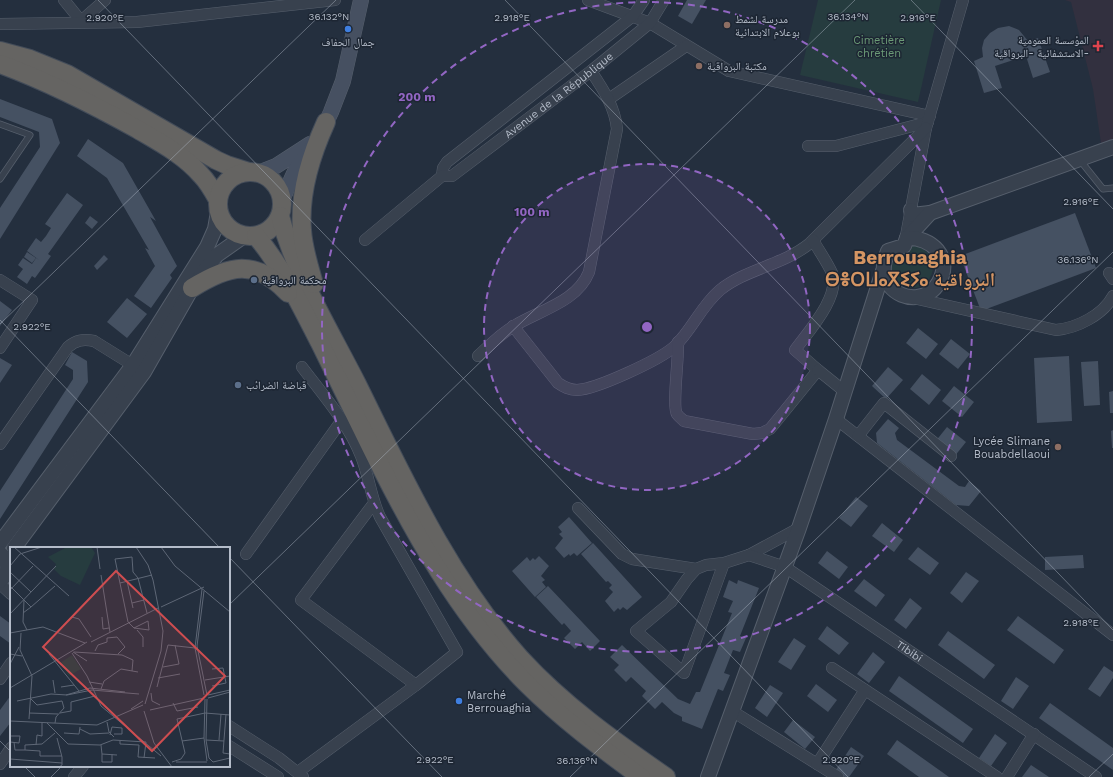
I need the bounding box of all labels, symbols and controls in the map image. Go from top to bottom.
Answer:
text: 36.132°N [309,11,349,22]
text: 36.134°N [827,11,869,22]
text: 2.920°E [86,12,124,23]
text: 2.918°E [494,12,530,23]
text: 2.916°E [900,12,936,23]
place label: مدرسة لشمط بوعلام الابتدائية [735,13,800,39]
marker: مدرسة لشمط بوعلام الابتدائية [722,20,732,30]
marker: جمال الحفاف [343,24,353,34]
park label: Cimetière chrétien [853,34,905,60]
place label: المؤسسة العمومية الاستشفائية -البرواقية- [994,34,1089,60]
place label: جمال الحفاف [321,36,375,49]
marker: المؤسسة العمومية الاستشفائية -البرواقية- [1092,40,1104,52]
street label: Avenue de la République [502,49,616,141]
place label: مكتبة البرواقية [707,60,767,73]
marker: مكتبة البرواقية [694,61,704,71]
text: 200 m [398,90,436,104]
text: 2.916°E [1063,196,1099,207]
text: 100 m [514,205,550,219]
district label: Berrouaghia ⴱⴻⵔⵡⴰⴳⵉⵢⴰ البرواقية [825,246,995,291]
text: 36.136°N [1057,254,1099,265]
place label: محكمة البرواقية [262,274,327,287]
marker: محكمة البرواقية [249,275,259,285]
centre of rings [640,320,654,334]
text: 2.922°E [13,321,51,332]
place label: قباضة الضرائب [246,379,307,392]
marker: قباضة الضرائب [233,380,243,390]
place label: Lycée Slimane Bouabdellaoui [973,435,1050,461]
marker: Lycée Slimane Bouabdellaoui [1053,442,1063,452]
inset map [10,547,230,767]
text: 2.918°E [1063,617,1099,628]
street label: Tibibi [894,638,925,665]
place label: Marché Berrouaghia [467,689,531,715]
marker: Marché Berrouaghia [454,696,464,706]
text: 2.922°E [416,754,454,765]
text: 2.920°E [822,754,860,765]
text: 36.136°N [556,755,598,766]

